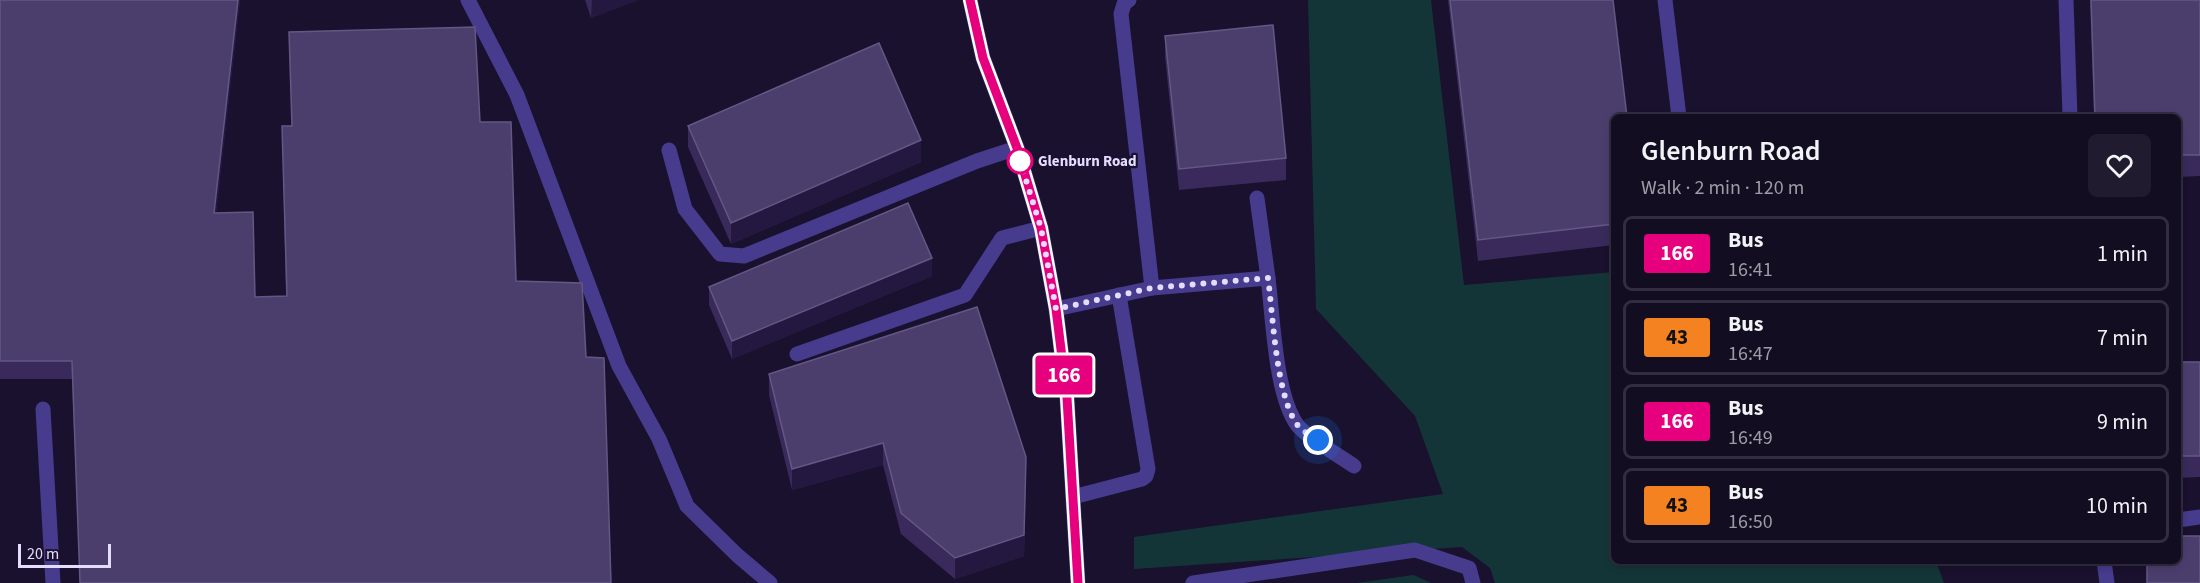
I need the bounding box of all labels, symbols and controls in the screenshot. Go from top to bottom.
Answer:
text: Glenburn Road [1641,131,1821,171]
button: heart [2088,134,2151,197]
marker: Glenburn Road [1007,148,1033,174]
place label: Glenburn Road [1038,151,1137,172]
text: Walk · 2 min · 120 m [1641,174,1804,202]
text: Bus [1728,224,1764,256]
text: 166 [1660,238,1694,268]
text: 1 min [2097,238,2148,270]
text: 16:41 [1728,256,1773,284]
text: Bus [1728,308,1764,340]
text: 43 [1666,322,1688,352]
text: 7 min [2097,322,2148,354]
text: 16:47 [1728,340,1773,368]
line badge: 166 [1030,356,1098,394]
text: 166 [1047,360,1081,390]
text: Bus [1728,392,1764,424]
text: 166 [1660,406,1694,436]
text: 9 min [2097,406,2148,438]
text: 16:49 [1728,424,1773,452]
your location [1303,425,1333,455]
text: Bus [1728,476,1764,508]
text: 43 [1666,490,1688,520]
text: 10 min [2086,490,2148,522]
text: 16:50 [1728,508,1773,536]
scale bar [18,541,111,568]
text: 20 m [27,543,59,565]

